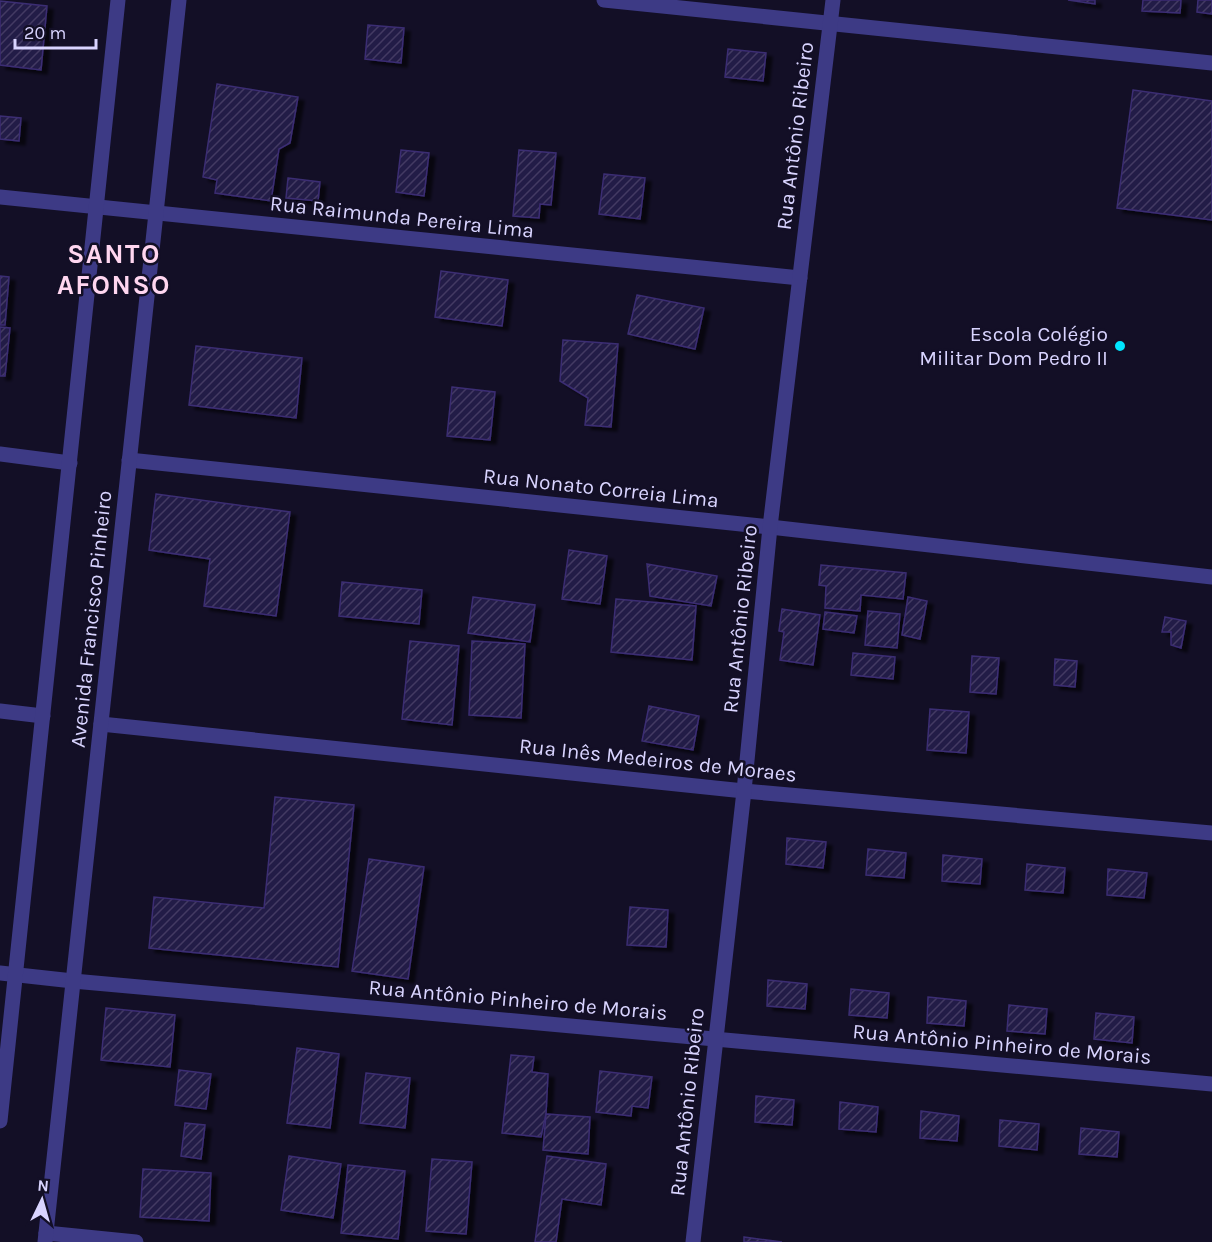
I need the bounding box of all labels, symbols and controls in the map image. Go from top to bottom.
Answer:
scale bar [15,12,96,50]
text: 20 m [24,22,66,44]
street label: Rua Antônio Ribeiro [772,41,818,231]
street label: Rua Raimunda Pereira Lima [269,191,535,243]
district label: SANTO AFONSO [57,238,171,301]
place label: Escola Colégio Militar Dom Pedro II [919,322,1108,370]
marker: Escola Colégio Militar Dom Pedro II [1113,339,1127,353]
street label: Rua Nonato Correia Lima [482,464,720,512]
street label: Avenida Francisco Pinheiro [66,489,116,749]
street label: Rua Antônio Ribeiro [718,524,762,714]
street label: Rua Inês Medeiros de Moraes [518,733,798,787]
street label: Rua Antônio Pinheiro de Morais [368,975,668,1025]
street label: Rua Antônio Ribeiro [665,1007,709,1197]
street label: Rua Antônio Pinheiro de Morais [852,1019,1152,1069]
north arrow [12,1170,72,1230]
text: N [37,1176,50,1196]

